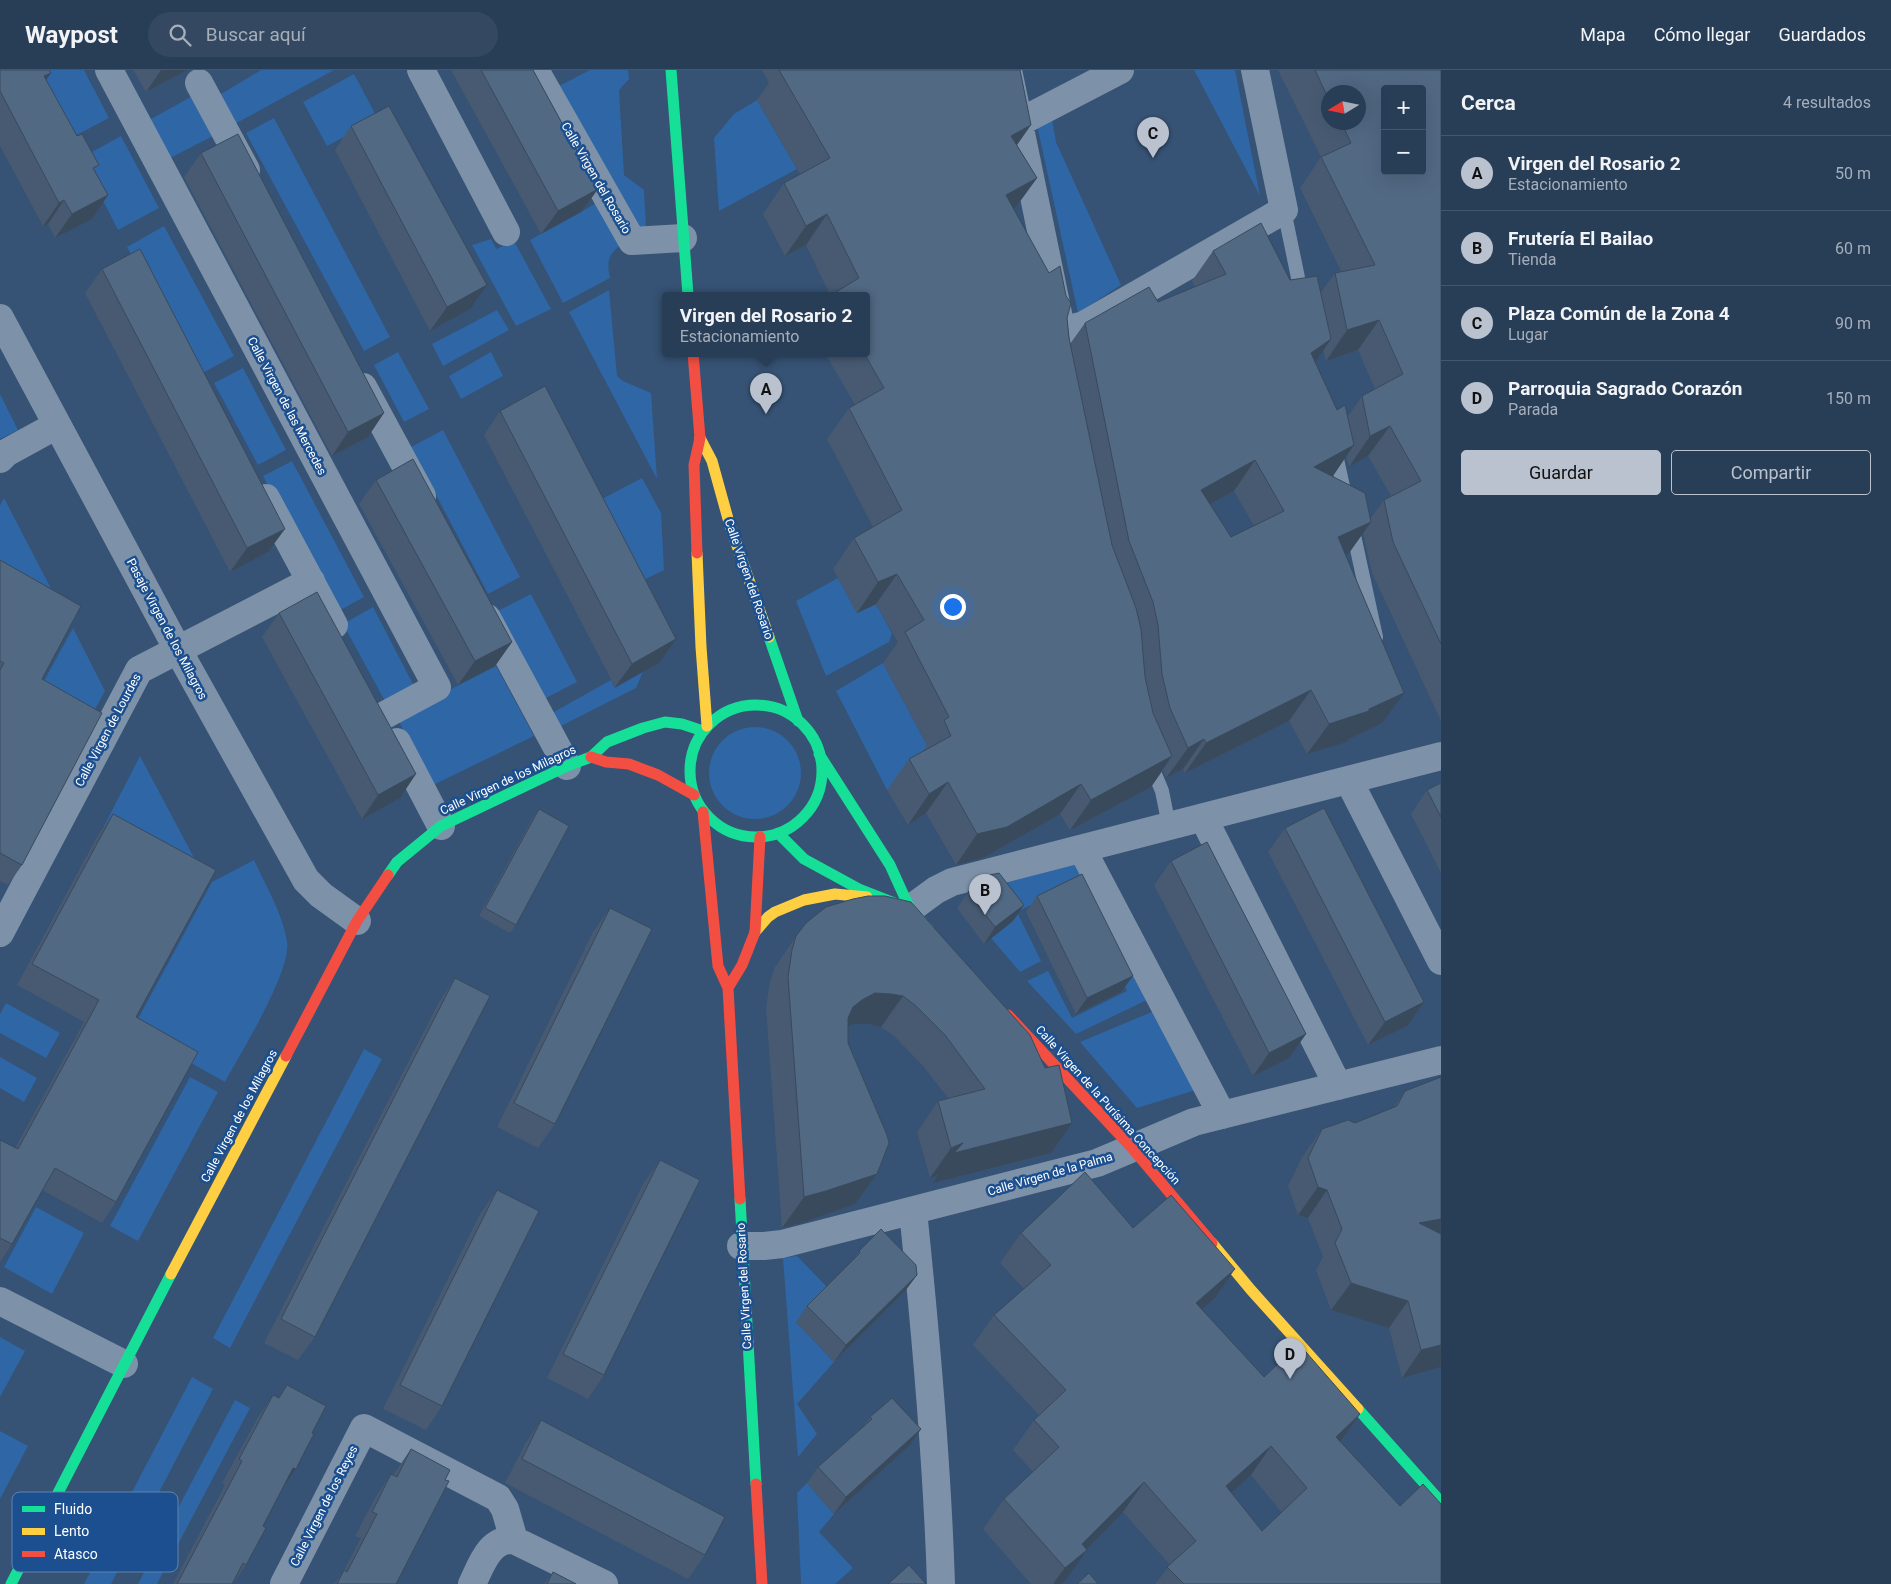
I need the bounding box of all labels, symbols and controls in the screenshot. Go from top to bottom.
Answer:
search box [148,12,498,57]
text: Waypost [25,21,118,49]
icon: search [166,21,194,49]
text: Buscar aquí [206,23,306,46]
text: Mapa [1580,24,1626,45]
text: Cómo llegar [1654,24,1750,45]
text: Guardados [1778,24,1866,45]
north arrow [1321,85,1366,130]
map controls [1381,85,1426,175]
button: + [1381,85,1426,130]
text: Cerca [1461,91,1516,115]
text: 4 resultados [1783,93,1871,112]
pin: C [1137,117,1169,158]
street label: Calle Virgen del Rosario [558,120,634,236]
button: − [1381,130,1426,175]
text: Virgen del Rosario 2 [1508,152,1681,175]
text: A [1472,164,1482,183]
text: 50 m [1835,164,1871,183]
text: Estacionamiento [1508,175,1628,194]
text: Frutería El Bailao [1508,227,1653,250]
text: B [1472,239,1482,258]
text: 60 m [1835,239,1871,258]
text: Tienda [1508,250,1556,269]
popup [662,292,870,357]
text: Plaza Común de la Zona 4 [1508,302,1730,325]
text: Virgen del Rosario 2 [680,304,852,327]
text: C [1472,314,1482,333]
text: 90 m [1835,314,1871,333]
text: Lugar [1508,325,1548,344]
text: Estacionamiento [680,327,799,346]
street label: Calle Virgen de las Mercedes [245,335,329,477]
pin: A [750,373,782,414]
text: Parroquia Sagrado Corazón [1508,377,1743,400]
text: D [1472,389,1482,408]
text: 150 m [1826,389,1871,408]
text: Parada [1508,400,1558,419]
button: Guardar [1461,450,1661,495]
button: Compartir [1671,450,1871,495]
street label: Calle Virgen del Rosario [722,517,776,641]
street label: Pasaje Virgen de los Milagros [124,556,210,702]
your location [940,594,966,620]
street label: Calle Virgen de Lourdes [72,671,144,789]
street label: Calle Virgen de los Milagros [438,742,578,818]
pin: B [969,874,1001,915]
street label: Calle Virgen de la Purísima Concepción [1033,1023,1183,1187]
street label: Calle Virgen de los Milagros [198,1047,280,1185]
street label: Calle Virgen de la Palma [986,1149,1114,1199]
street label: Calle Virgen del Rosario [734,1222,754,1350]
pin: D [1274,1338,1306,1379]
street label: Calle Virgen de los Reyes [287,1443,361,1569]
legend [12,1492,178,1572]
text: Fluido [54,1501,92,1517]
text: Lento [54,1523,89,1539]
text: Atasco [54,1546,98,1562]

